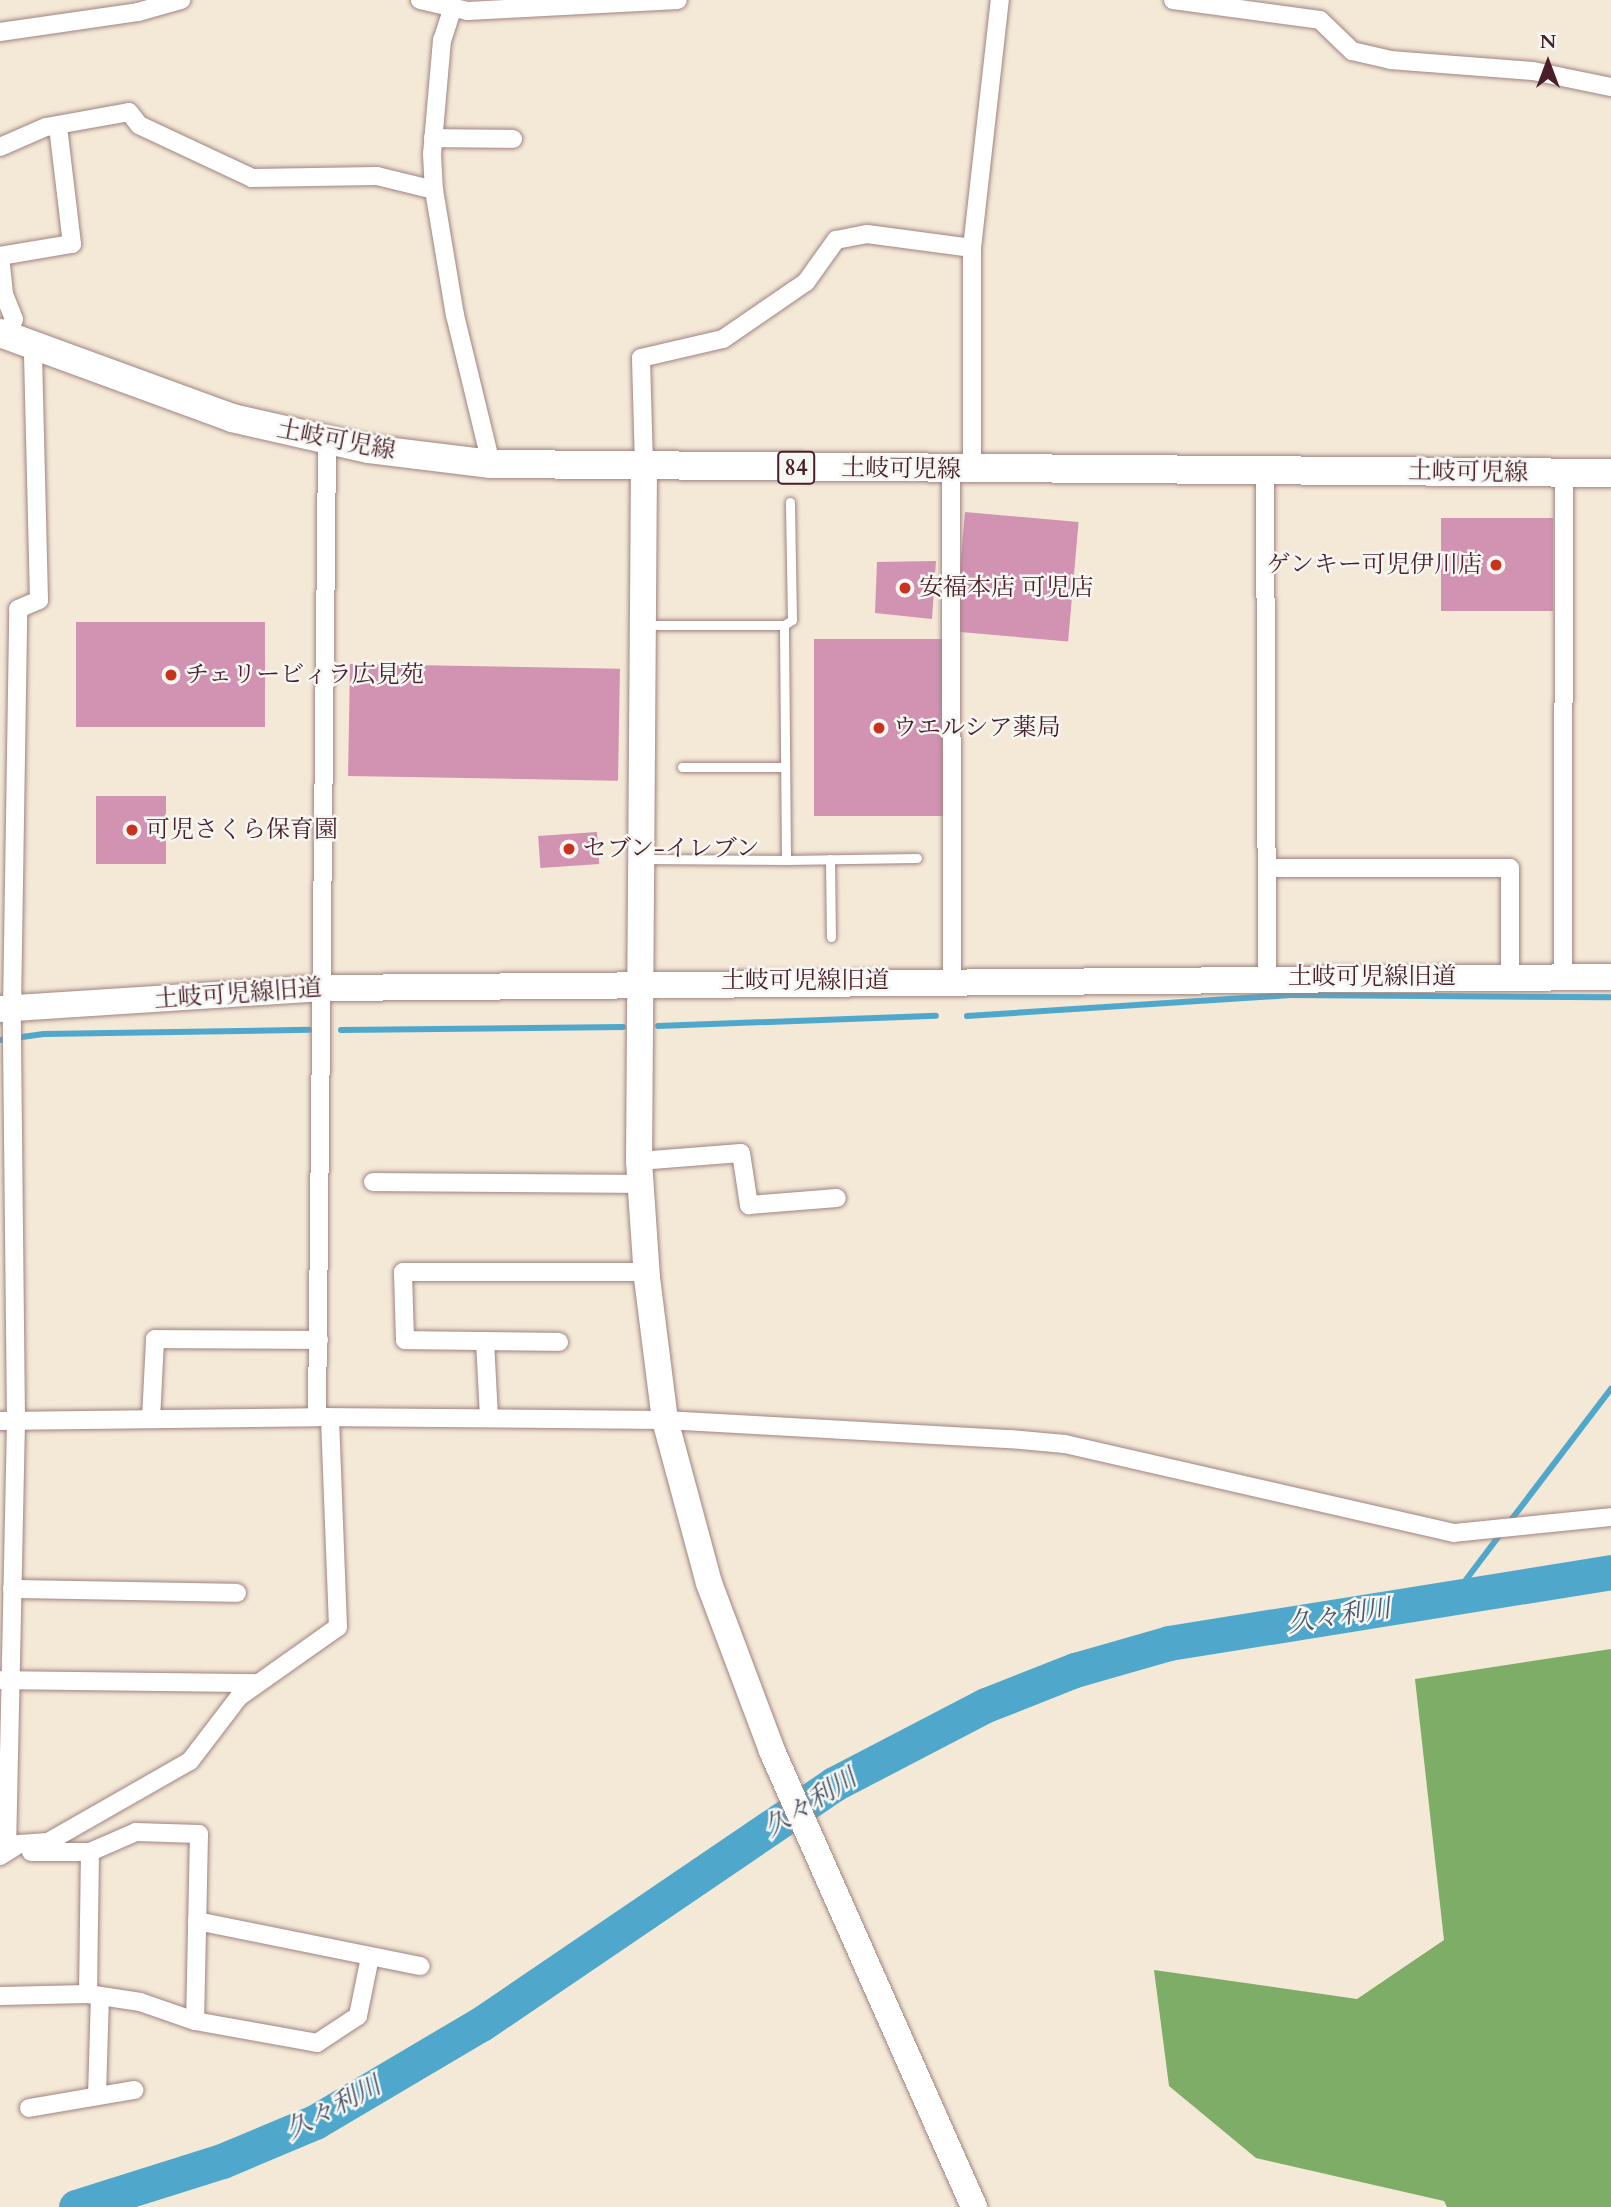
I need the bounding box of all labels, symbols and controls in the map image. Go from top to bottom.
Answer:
north arrow [1513,28,1583,98]
text: N [1540,29,1556,55]
street label: 土岐可児線 [274,414,398,466]
road number: 84 [777,448,815,488]
street label: 土岐可児線 [841,454,961,484]
street label: 土岐可児線 [1408,457,1528,487]
place label: ゲンキー可児伊川店 [1266,551,1482,579]
marker: ゲンキー可児伊川店 [1488,557,1504,573]
place label: 安福本店 可児店 [919,574,1093,602]
marker: 安福本店 可児店 [897,580,913,596]
place label: チェリービィラ広見苑 [185,661,425,689]
marker: チェリービィラ広見苑 [163,667,179,683]
place label: ウエルシア薬局 [893,714,1061,742]
marker: ウエルシア薬局 [871,720,887,736]
place label: 可児さくら保育園 [146,816,338,844]
marker: 可児さくら保育園 [124,822,140,838]
place label: セブン-イレブン [583,835,762,863]
marker: セブン-イレブン [561,841,577,857]
street label: 土岐可児線旧道 [1288,963,1456,991]
street label: 土岐可児線旧道 [721,967,889,995]
street label: 土岐可児線旧道 [153,974,323,1014]
water label: 久々利川 [1285,1592,1393,1640]
water label: 久々利川 [758,1762,862,1844]
water label: 久々利川 [280,2070,386,2146]

